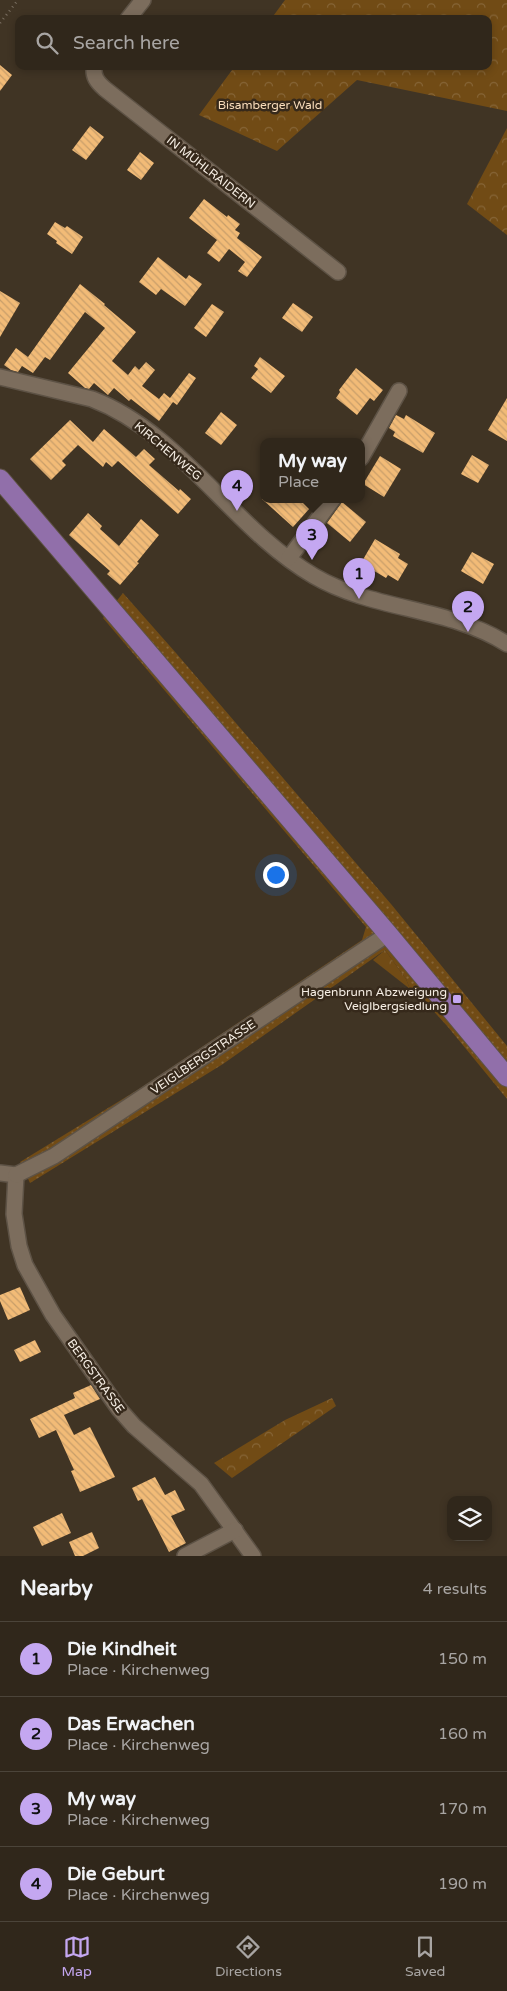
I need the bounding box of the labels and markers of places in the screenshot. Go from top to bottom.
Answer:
pin: 4 [221,470,253,511]
pin: 3 [296,519,328,560]
pin: 1 [343,558,375,599]
pin: 2 [452,591,484,632]
place label: Hagenbrunn Abzweigung Veiglbergsiedlung [301,985,447,1013]
marker: Hagenbrunn Abzweigung Veiglbergsiedlung [451,993,463,1005]

